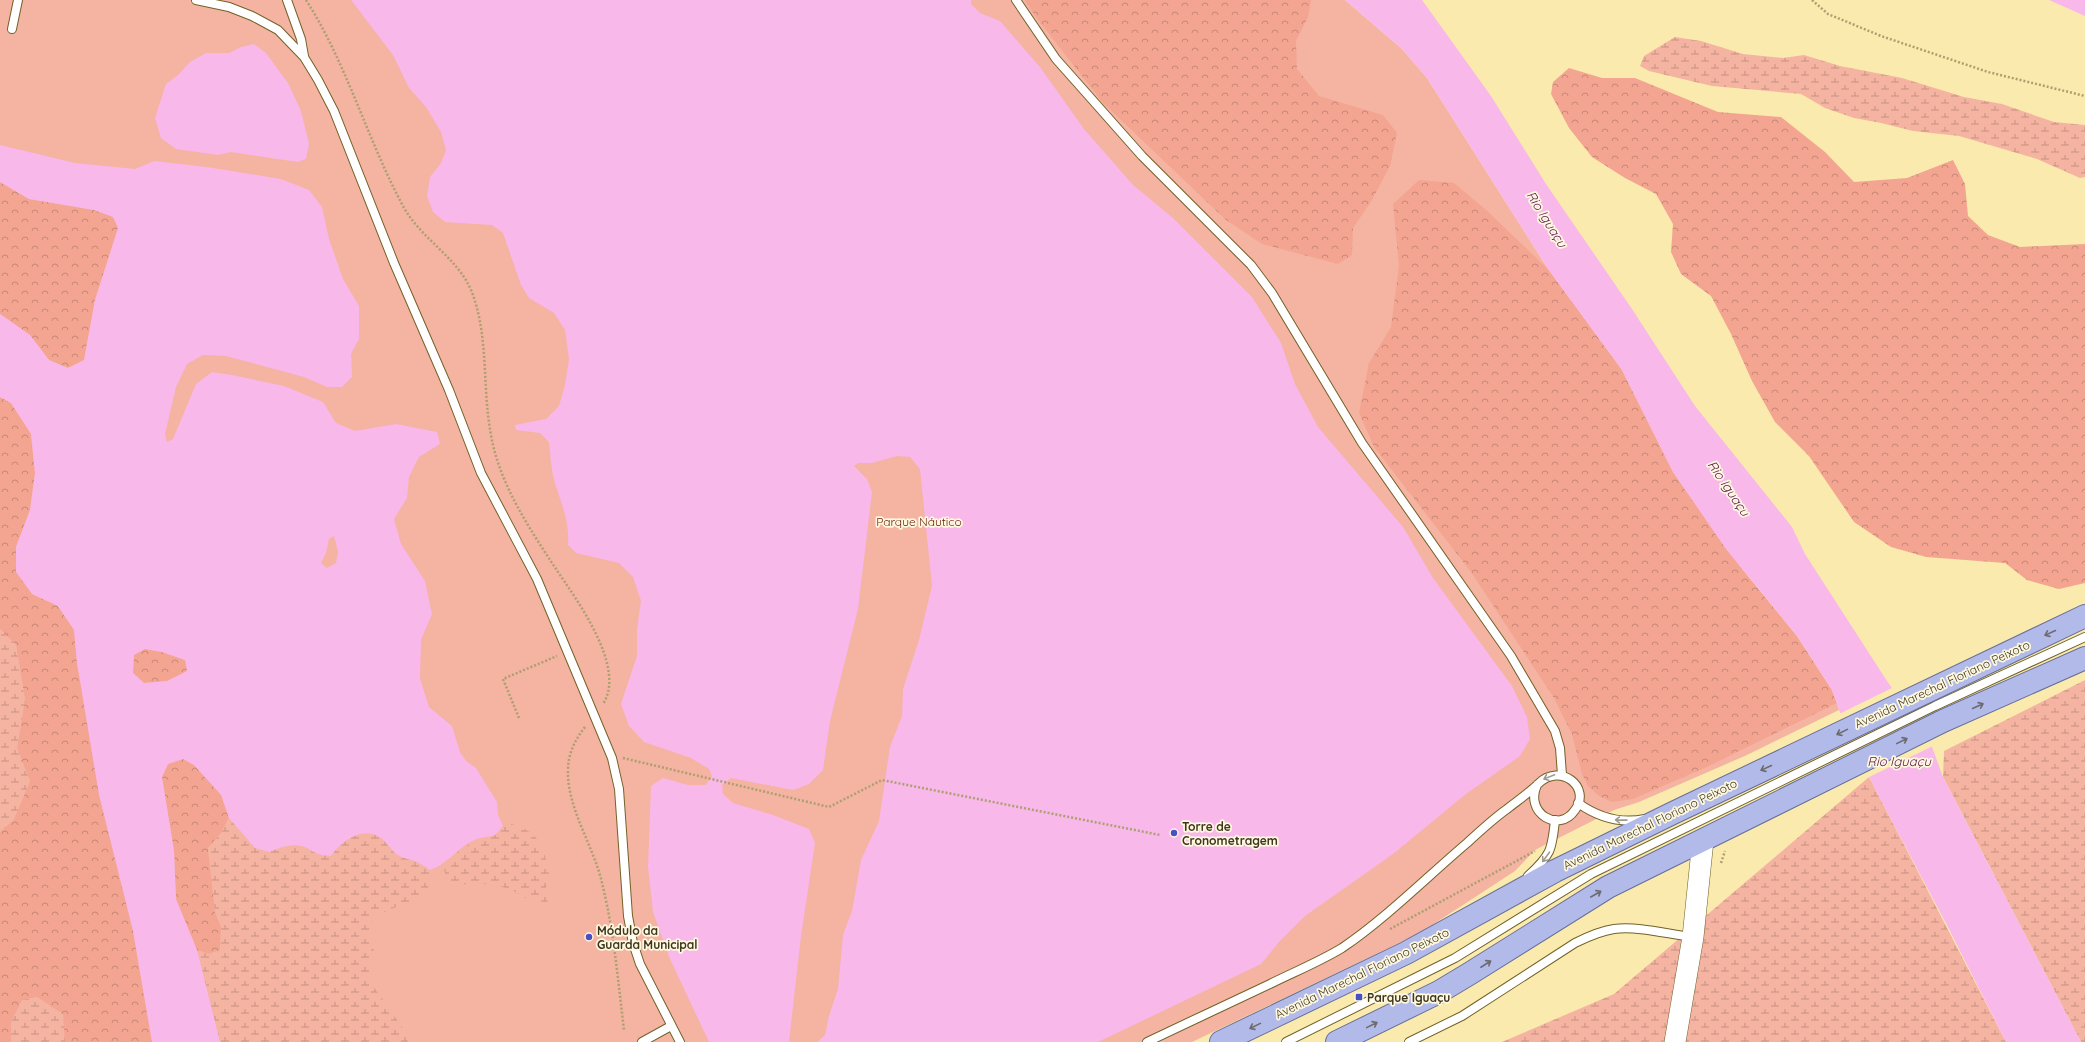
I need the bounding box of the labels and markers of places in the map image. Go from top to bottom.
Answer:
place label: Torre de Cronometragem [1182,819,1278,848]
marker: Torre de Cronometragem [1169,828,1179,838]
place label: Módulo da Guarda Municipal [597,923,698,952]
marker: Módulo da Guarda Municipal [584,932,594,942]
place label: Parque Iguaçu [1367,990,1450,1005]
marker: Parque Iguaçu [1354,992,1364,1002]

